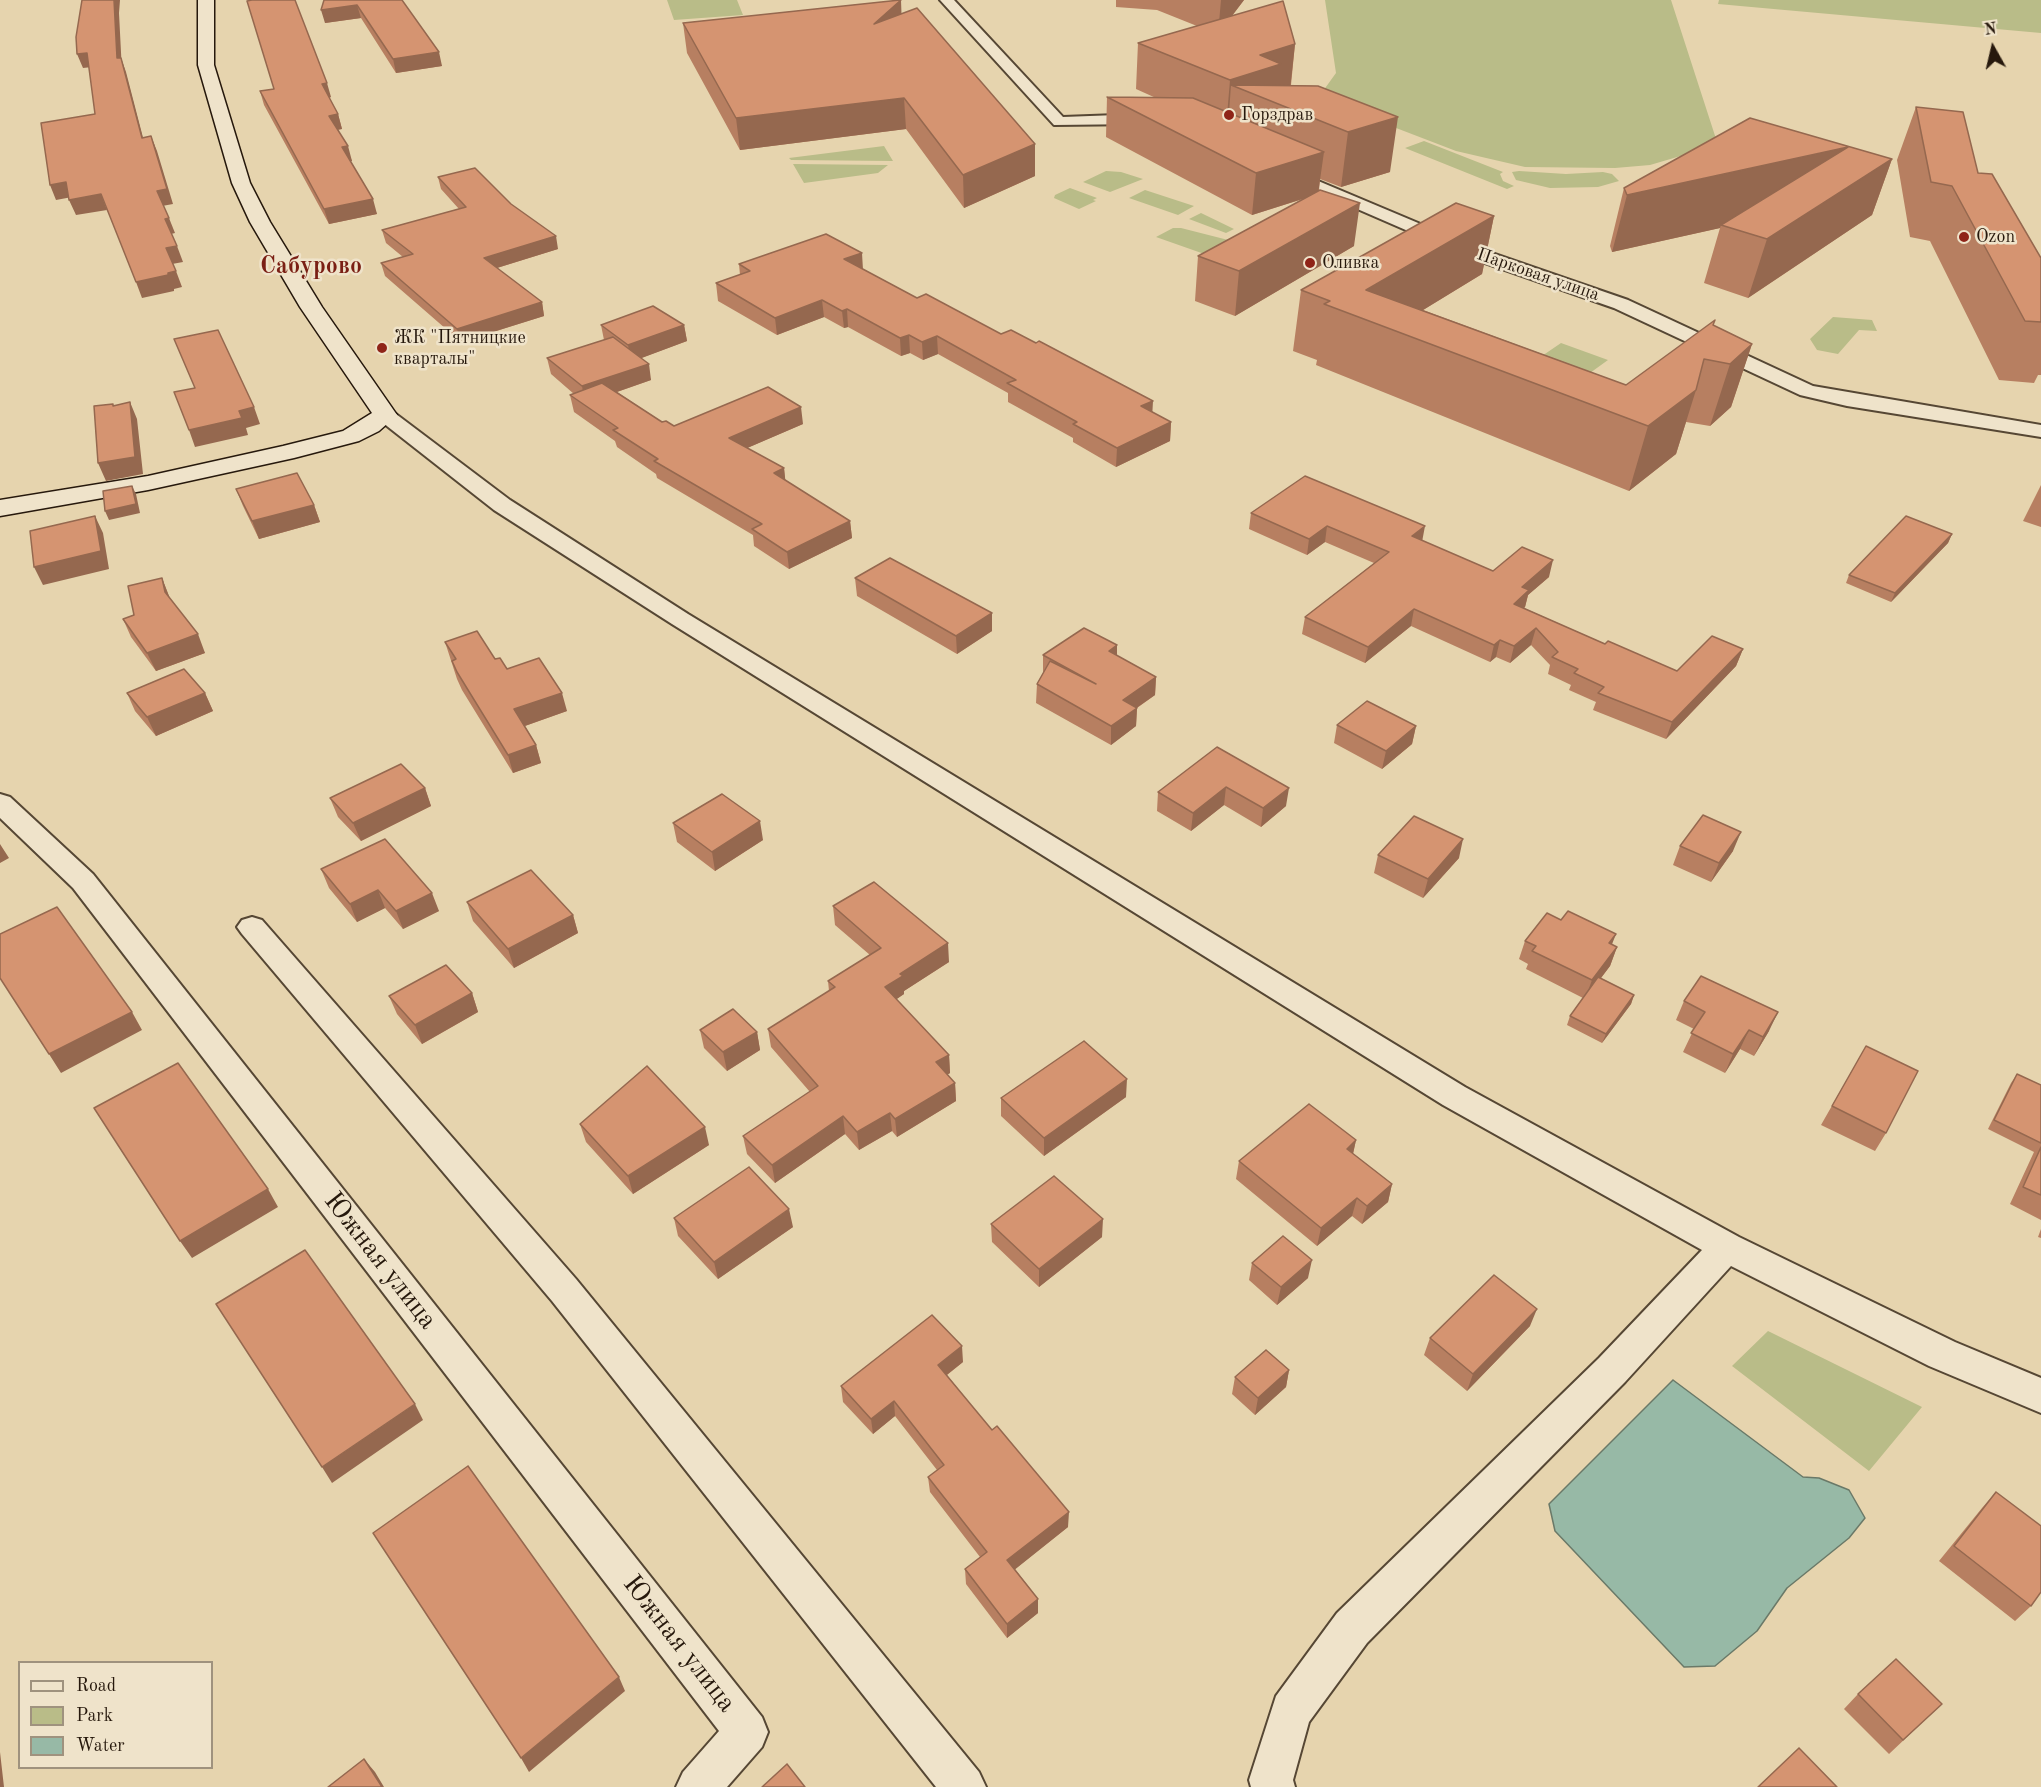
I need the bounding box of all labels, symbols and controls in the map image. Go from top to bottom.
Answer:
north arrow [1963,18,2023,78]
text: N [1983,21,1998,39]
place label: Горздрав [1241,104,1313,126]
marker: Горздрав [1222,108,1236,122]
place label: Ozon [1976,226,2015,248]
marker: Ozon [1957,230,1971,244]
street label: Парковая улица [1474,244,1602,306]
place label: Оливка [1322,252,1379,274]
district label: Сабурово [260,253,362,281]
marker: Оливка [1303,256,1317,270]
place label: ЖК "Пятницкие кварталы" [394,327,526,370]
marker: ЖК "Пятницкие кварталы" [375,341,389,355]
street label: Южная улица [316,1186,444,1336]
street label: Южная улица [615,1569,743,1719]
legend [18,1661,213,1769]
text: Road [76,1677,116,1695]
text: Park [76,1707,113,1725]
text: Water [76,1737,125,1755]

